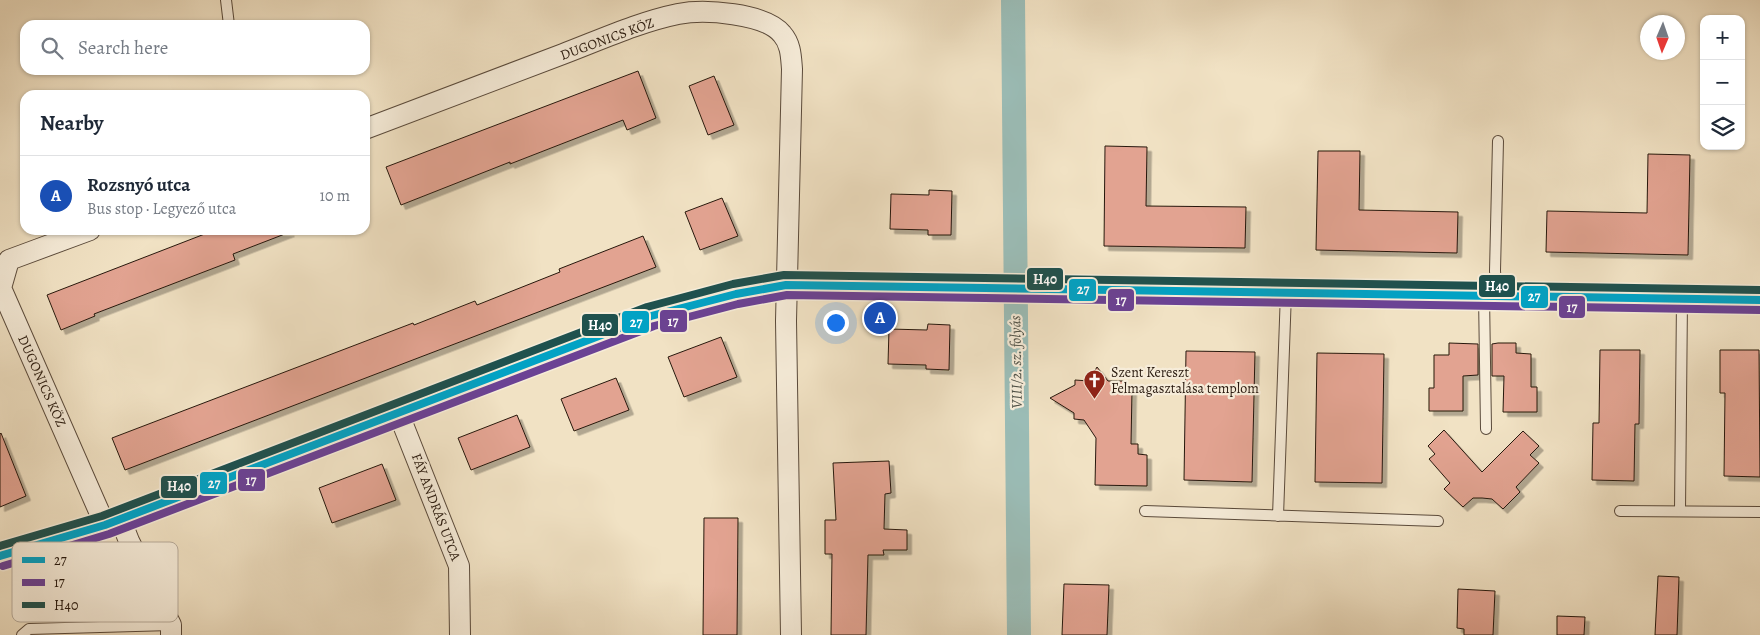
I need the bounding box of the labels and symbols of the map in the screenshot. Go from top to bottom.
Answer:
street label: DUGONICS KÖZ [557,13,657,65]
north arrow [1640,15,1685,60]
line badge: H40 [1026,267,1064,291]
text: H40 [1033,270,1057,289]
line badge: H40 [1478,274,1516,298]
text: H40 [1485,277,1509,296]
line badge: 27 [1068,278,1097,302]
text: 27 [1077,280,1089,299]
line badge: 27 [1520,285,1549,309]
text: 27 [1528,287,1540,306]
line badge: 17 [1107,288,1135,312]
text: 17 [1116,291,1127,310]
line badge: 17 [1558,295,1586,319]
text: 17 [1567,298,1578,317]
pin: A [864,299,896,337]
line badge: 17 [659,309,688,333]
line badge: 27 [621,310,650,334]
your location [823,310,849,336]
text: 17 [668,312,679,331]
line badge: H40 [581,313,619,337]
text: 27 [630,313,642,332]
water label: VIII/2. sz. folyás [1005,315,1027,409]
text: H40 [588,316,612,335]
street label: DUGONICS KÖZ [13,332,71,430]
place label: Szent Kereszt Felmagasztalása templom [1111,363,1259,398]
church icon: Szent Kereszt Felmagasztalása templom [1083,368,1107,399]
street label: FÁY ANDRÁS UTCA [407,450,466,564]
line badge: 17 [237,468,266,492]
line badge: 27 [199,471,228,495]
text: 17 [246,471,257,490]
text: 27 [208,474,220,493]
line badge: H40 [160,475,198,499]
text: H40 [167,477,191,496]
legend [12,542,178,622]
text: 27 [54,551,67,570]
text: 17 [54,573,65,592]
text: H40 [54,596,78,615]

